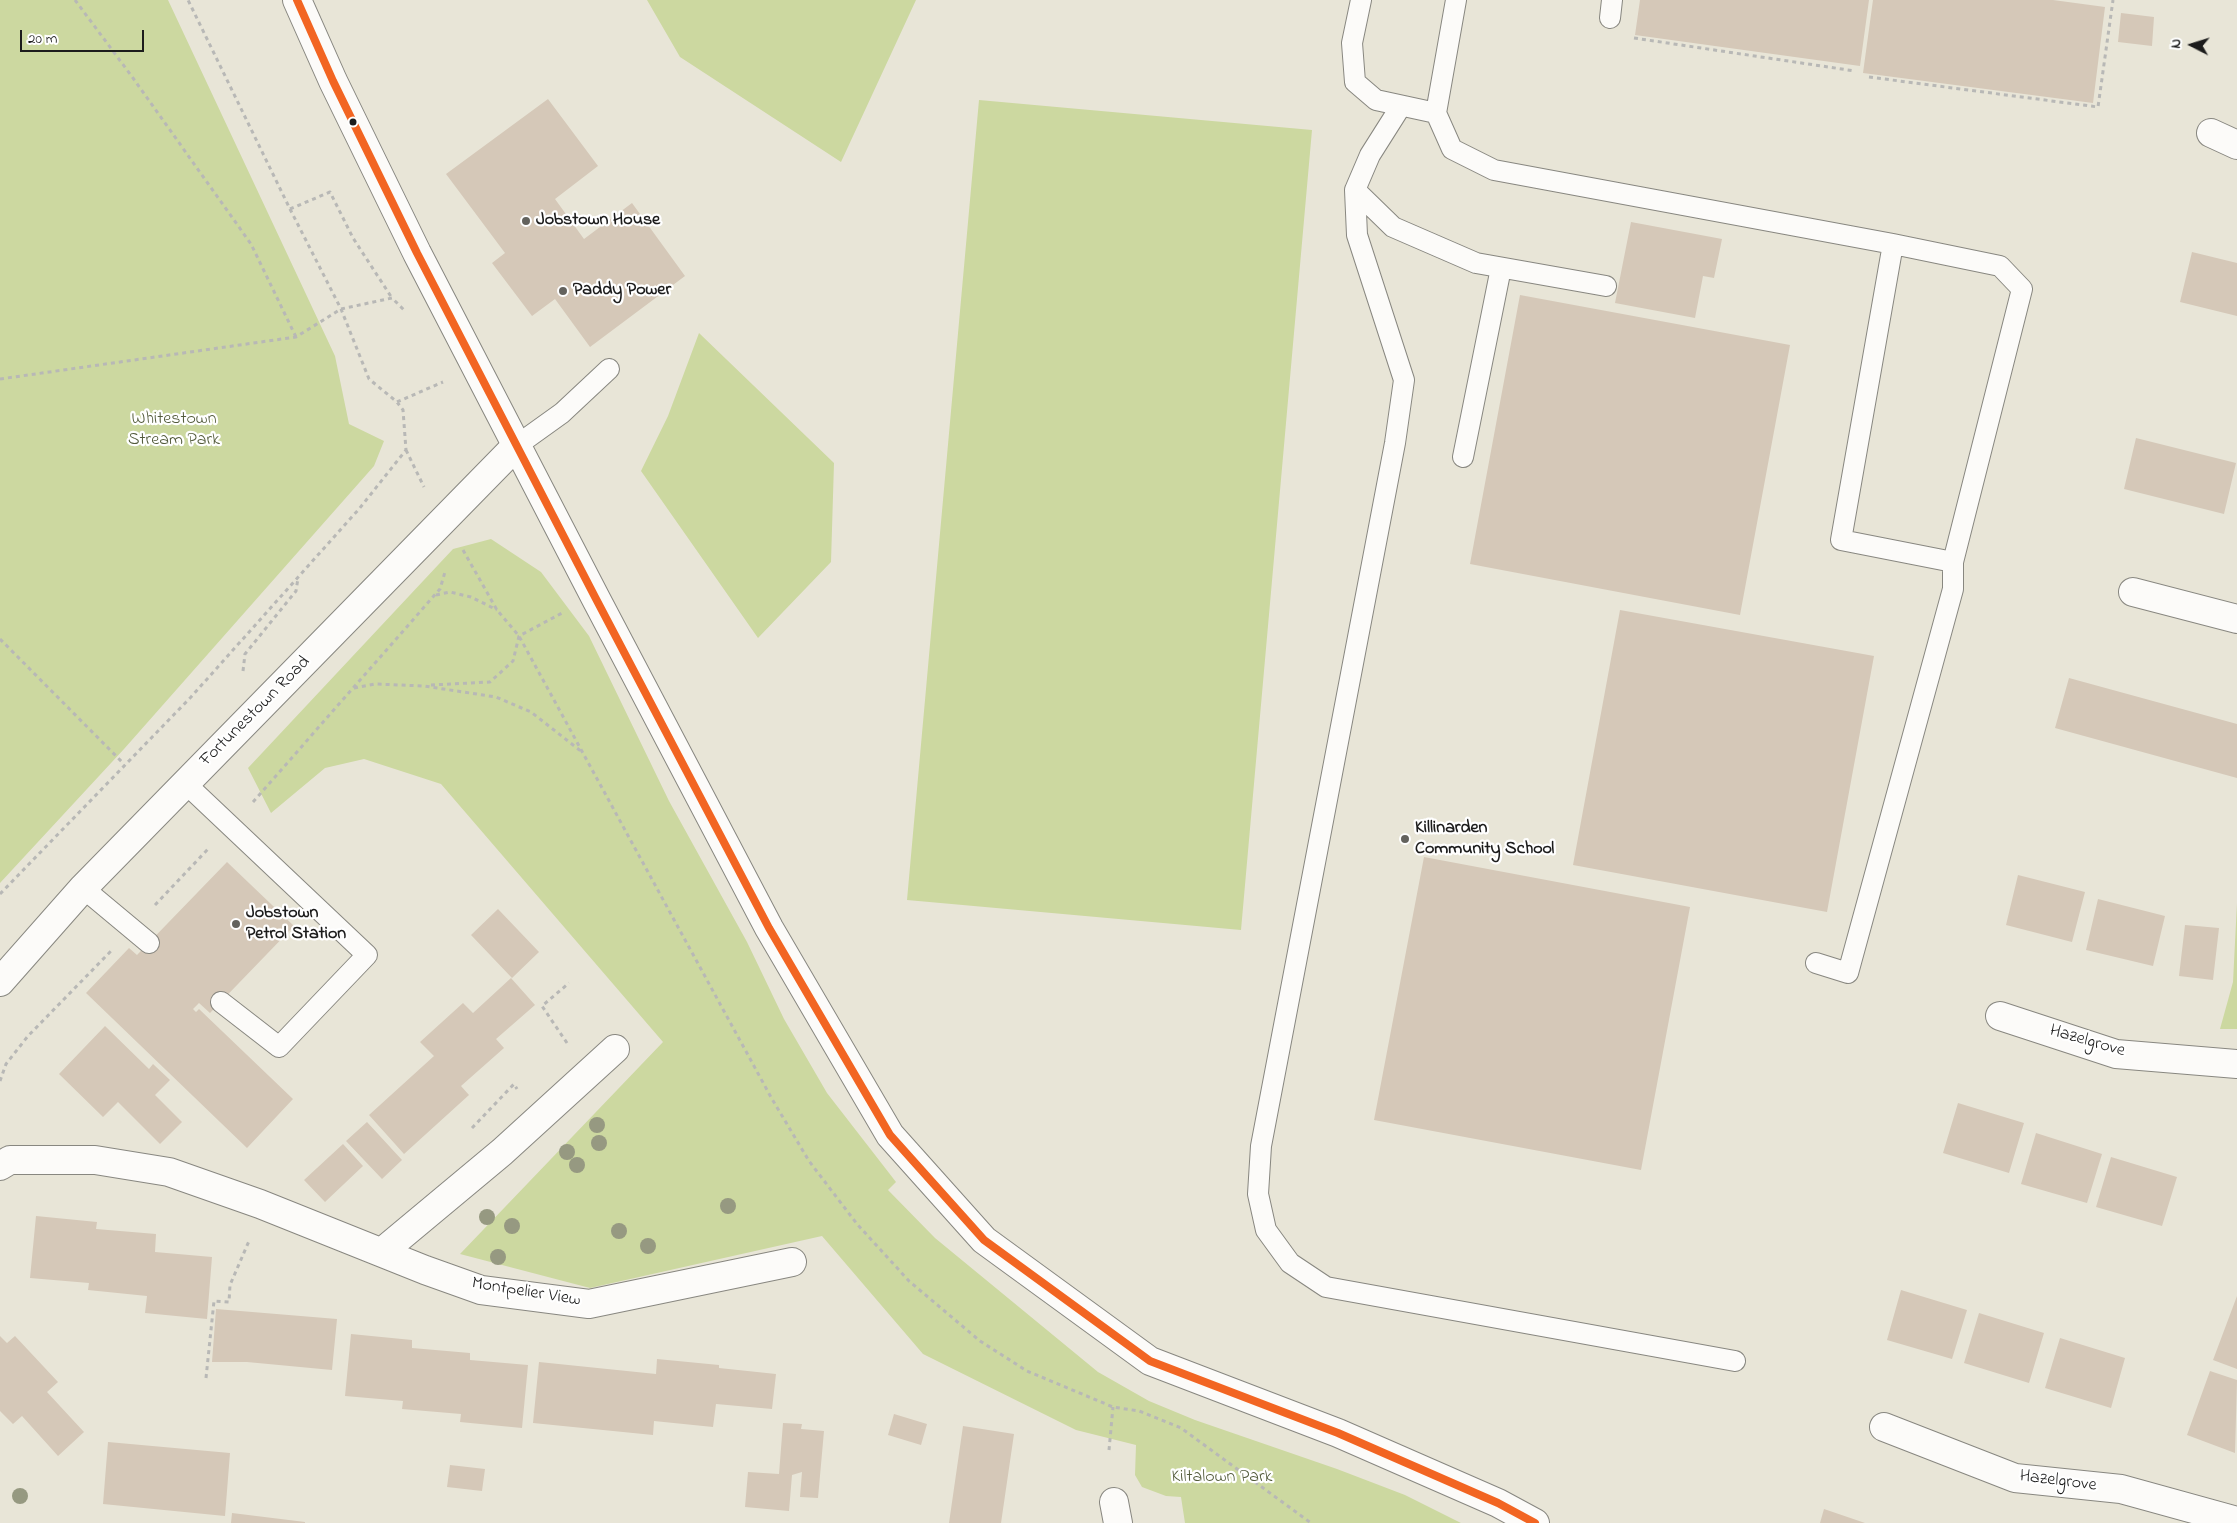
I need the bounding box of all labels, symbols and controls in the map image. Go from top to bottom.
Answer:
scale bar [22,20,146,52]
north arrow [2167,20,2217,70]
text: 20 m [28,28,57,50]
text: N [2166,38,2187,49]
unlabelled marker [348,117,358,127]
place label: Jobstown House [536,210,660,232]
marker: Jobstown House [520,215,532,227]
place label: Paddy Power [573,280,671,302]
marker: Paddy Power [557,285,569,297]
park label: Whitestown Stream Park [128,409,220,452]
street label: Fortunestown Road [196,652,316,772]
place label: Killinarden Community School [1415,818,1554,861]
marker: Killinarden Community School [1399,833,1411,845]
place label: Jobstown Petrol Station [246,903,346,946]
marker: Jobstown Petrol Station [230,918,242,930]
street label: Hazelgrove [2047,1021,2127,1063]
street label: Montpelier View [470,1274,582,1312]
park label: Kiltalown Park [1172,1467,1272,1489]
street label: Hazelgrove [2018,1467,2098,1497]

